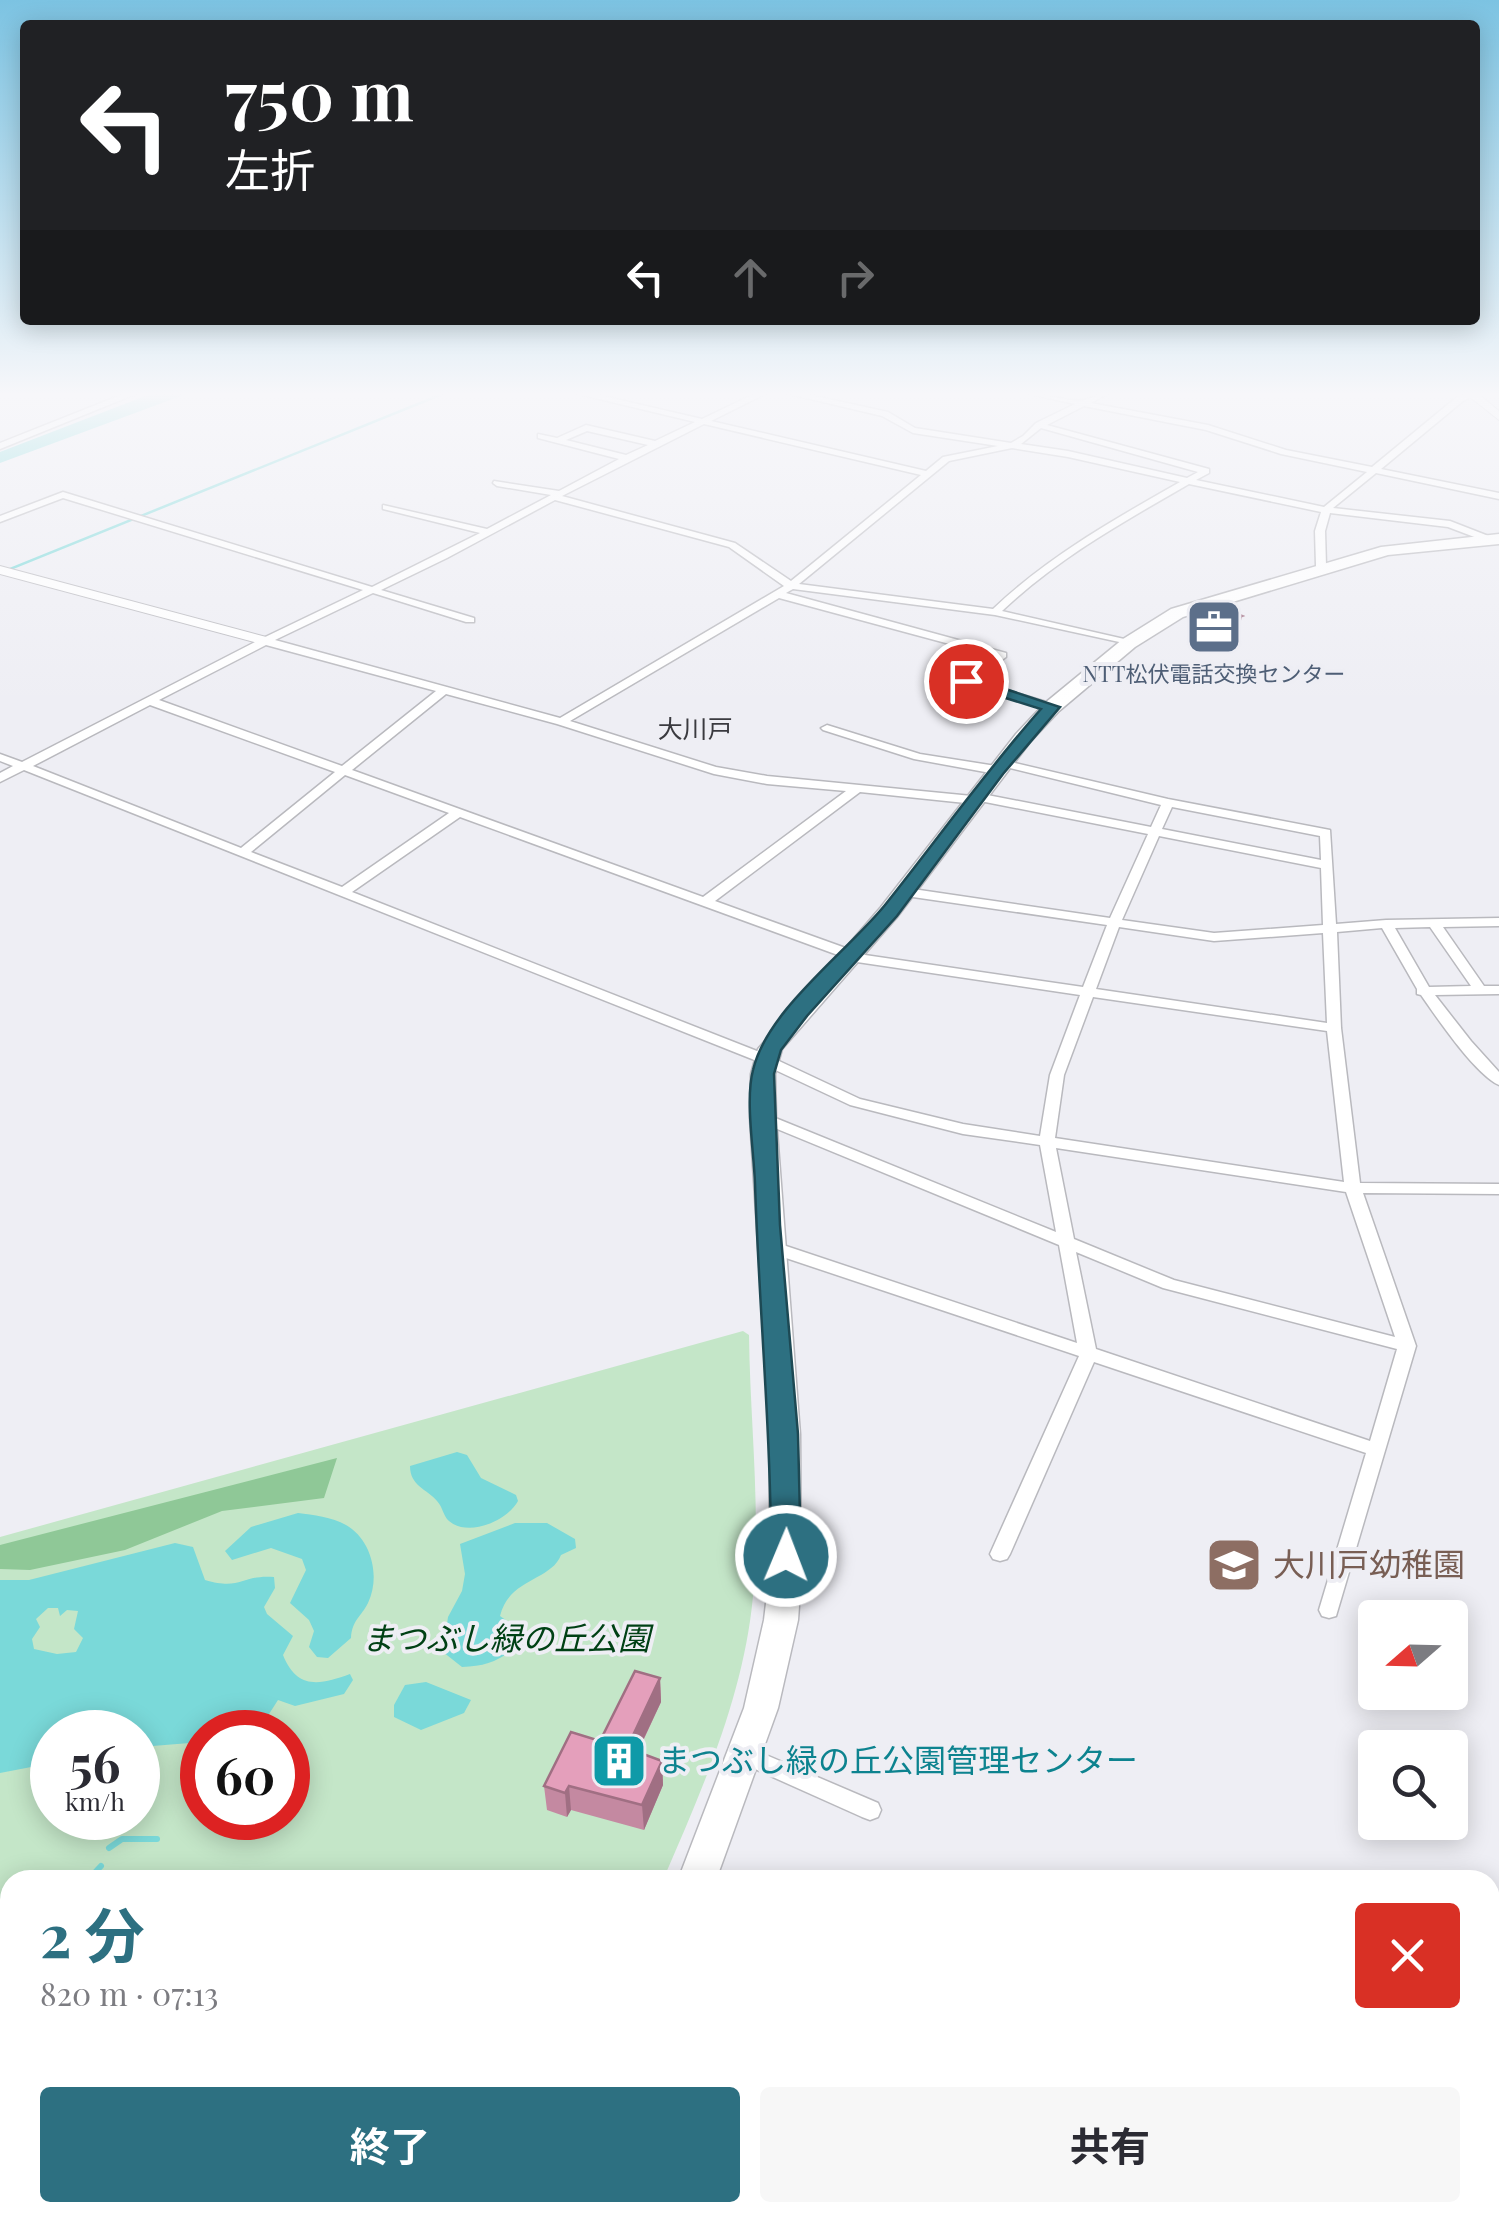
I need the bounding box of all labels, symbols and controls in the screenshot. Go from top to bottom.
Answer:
text: 750 m [225,45,414,139]
icon: left [60,60,190,190]
text: 左折 [225,138,315,198]
icon: left [618,250,673,305]
icon: ahead [723,250,778,305]
icon: right [828,250,883,305]
office icon: NTT松伏電話交換センター [1184,597,1244,657]
pin [924,639,1009,724]
icon: arrive [939,654,994,709]
place label: NTT松伏電話交換センター [1083,658,1345,688]
district label: 大川戸 [657,711,733,744]
position arrow [734,1504,838,1608]
school or university icon: 大川戸幼稚園 [1204,1535,1264,1595]
place label: 大川戸幼稚園 [1273,1541,1465,1584]
north arrow [1358,1600,1468,1710]
map controls [1358,1600,1468,1840]
park label: まつぶし緑の丘公園 [362,1615,654,1658]
speed limit sign: 60 [180,1710,310,1840]
text: 56 [69,1729,120,1796]
button: search [1358,1730,1468,1840]
building icon: まつぶし緑の丘公園管理センター [589,1731,649,1791]
place label: まつぶし緑の丘公園管理センター [658,1737,1138,1780]
text: km/h [65,1784,125,1817]
text: 2 分 [40,1893,145,1973]
button: close [1355,1903,1460,2008]
text: 820 m · 07:13 [40,1971,218,2014]
button: 終了 [40,2087,740,2202]
button: 共有 [760,2087,1460,2202]

